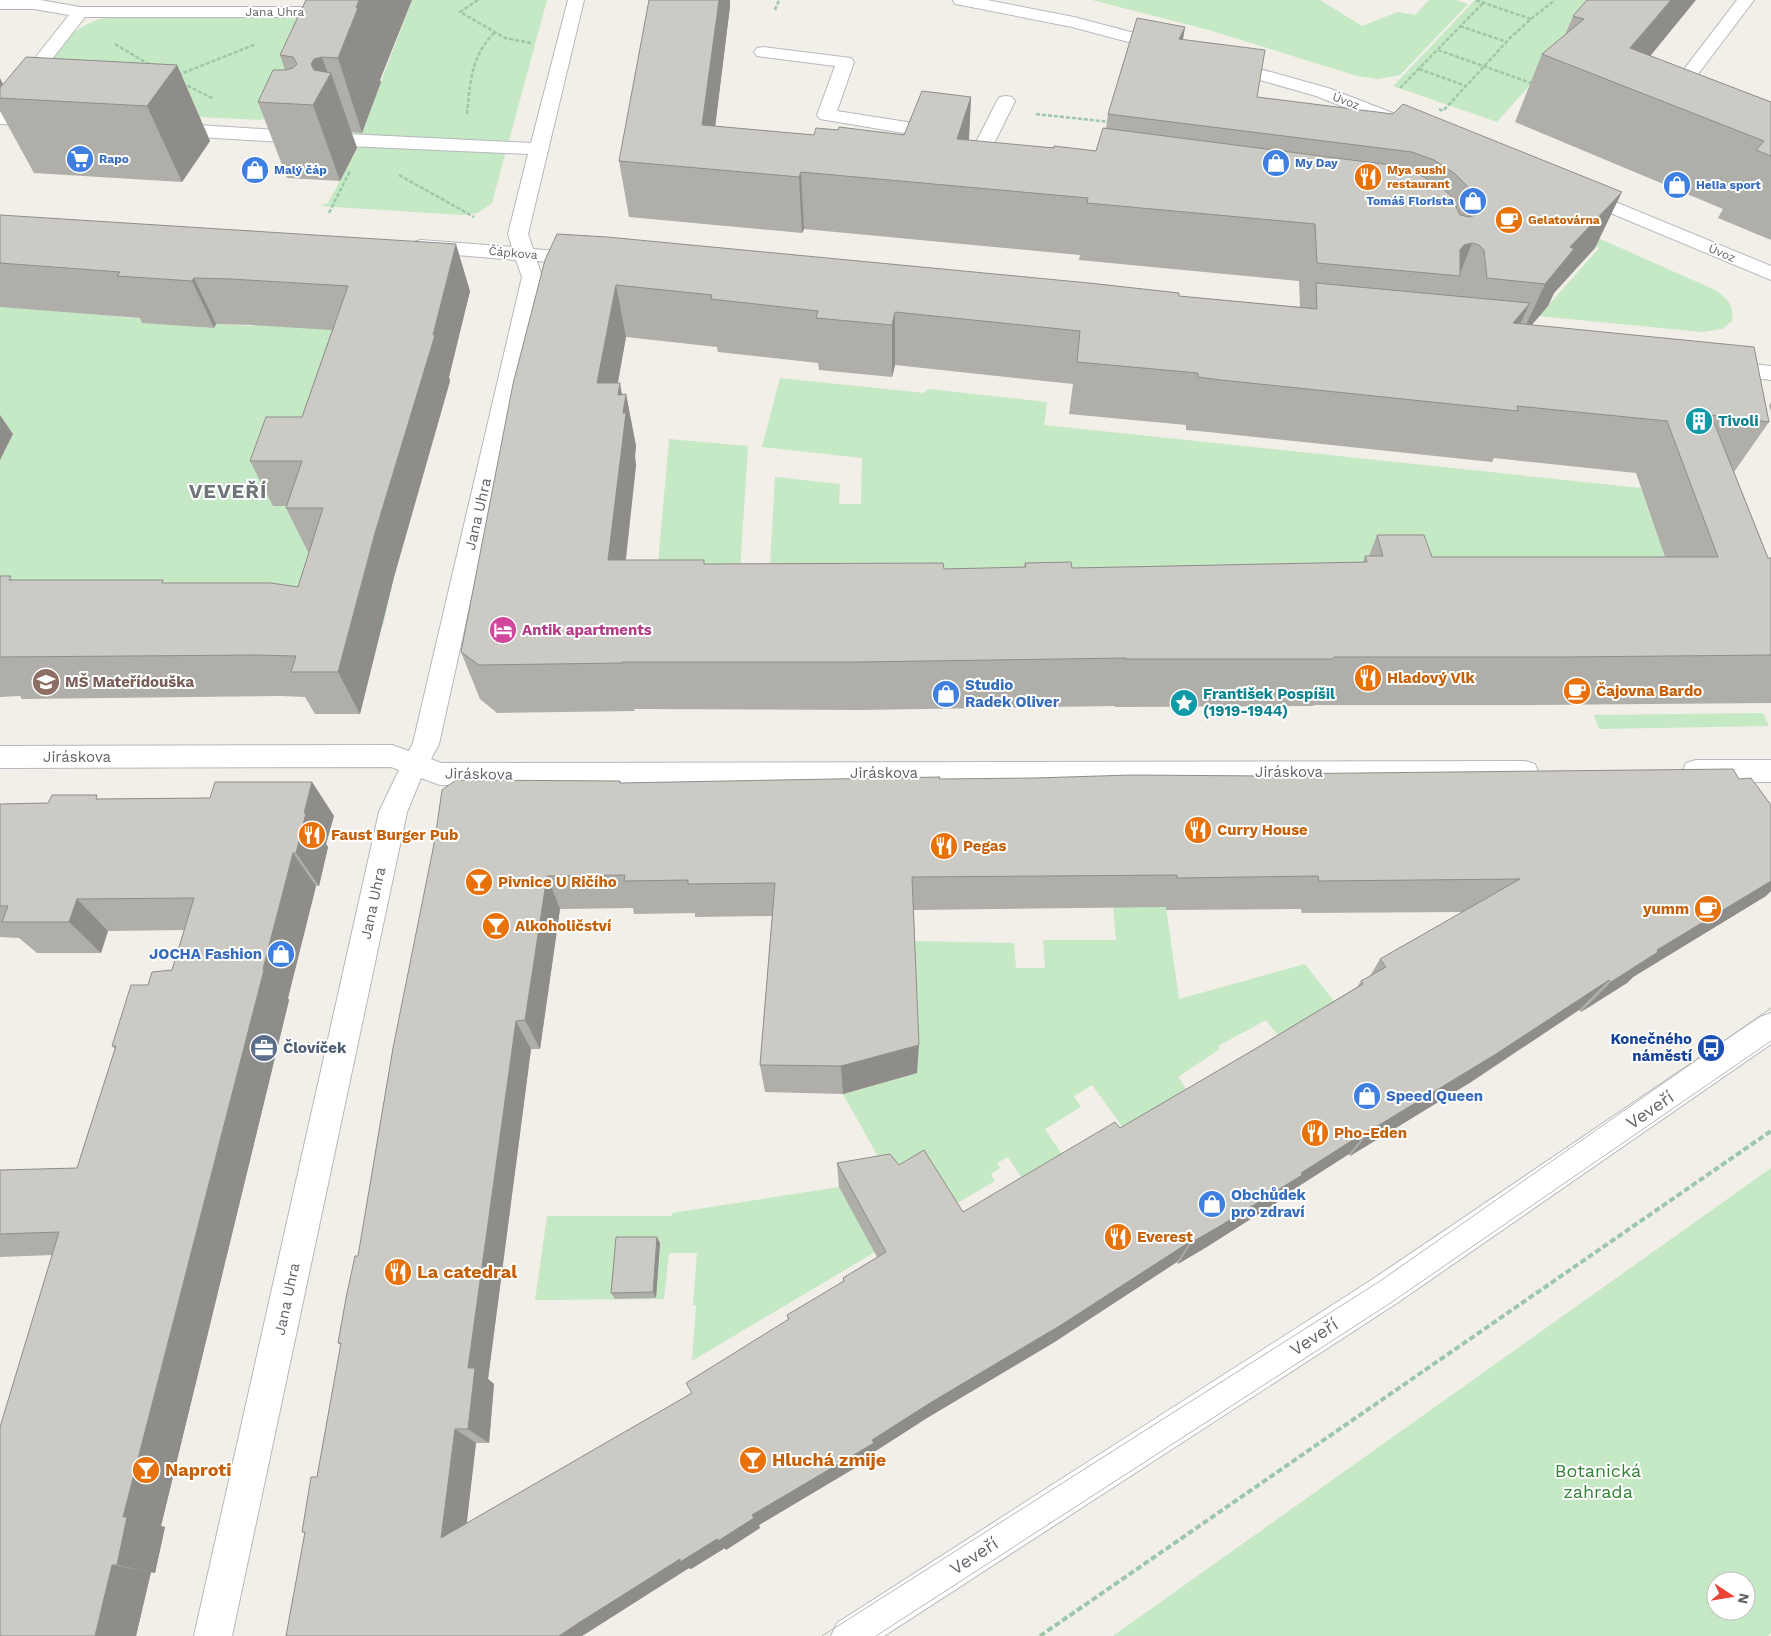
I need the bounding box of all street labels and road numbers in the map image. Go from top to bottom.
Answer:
street label: Jana Uhra [246,5,305,19]
street label: Úvoz [1330,89,1362,113]
street label: Úvoz [1706,241,1738,265]
street label: Čápkova [488,244,538,262]
street label: Jana Uhra [461,476,495,552]
street label: Jiráskova [43,748,112,766]
street label: Jiráskova [1255,763,1324,781]
street label: Jiráskova [445,764,514,784]
street label: Jiráskova [850,764,919,782]
street label: Jana Uhra [357,865,390,941]
street label: Veveří [1622,1086,1678,1133]
street label: Jana Uhra [271,1261,304,1337]
street label: Veveří [1286,1313,1342,1360]
street label: Veveří [946,1532,1002,1579]

